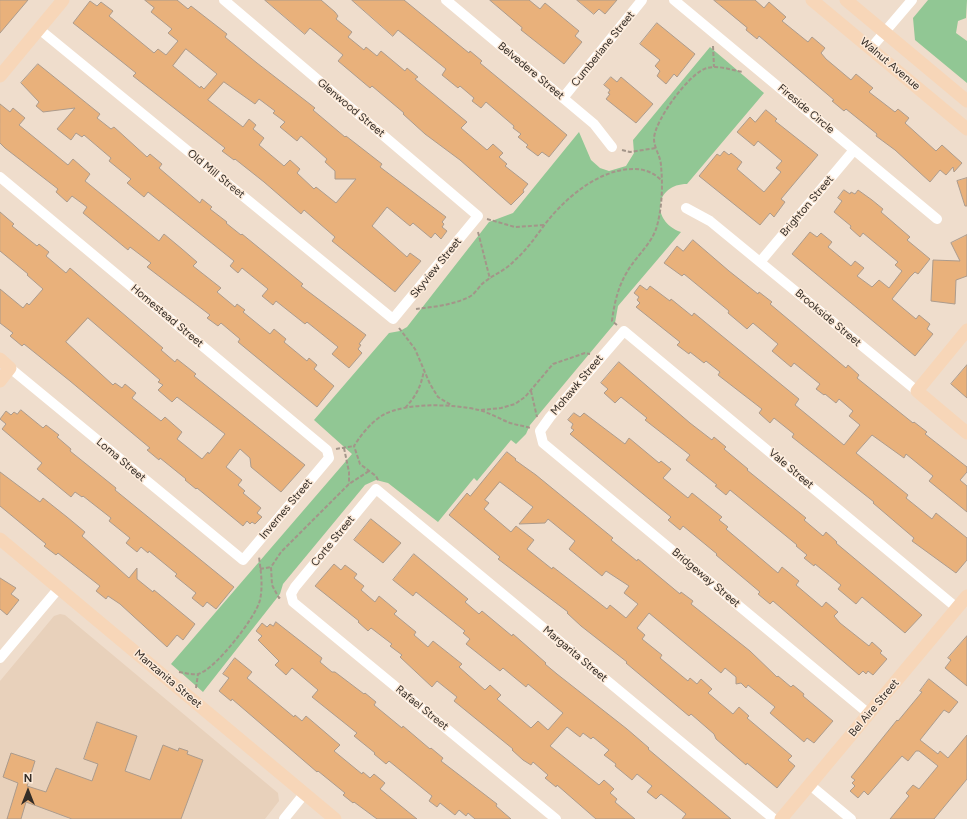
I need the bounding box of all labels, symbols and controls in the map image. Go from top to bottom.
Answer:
street label: Cumberlane Street [569,9,637,89]
street label: Walnut Avenue [857,35,923,93]
street label: Belvedere Street [495,39,567,103]
street label: Glenwood Street [315,76,387,140]
street label: Fireside Circle [775,82,837,136]
street label: Old Mill Street [185,147,247,201]
street label: Brighton Street [778,173,836,239]
street label: Skyview Street [408,235,464,301]
street label: Homestead Street [128,282,206,350]
street label: Brookside Street [792,287,864,349]
street label: Mohawk Street [548,352,606,418]
street label: Loma Street [94,435,148,485]
street label: Vale Street [766,446,816,492]
street label: Invernes Street [257,476,315,542]
street label: Corte Street [308,513,358,569]
street label: Bridgeway Street [669,546,743,610]
street label: Margarita Street [540,623,610,685]
street label: Manzanita Street [132,647,204,711]
street label: Bel Aire Street [846,677,902,739]
street label: Rafael Street [393,683,451,733]
north arrow [8,771,48,811]
text: N [24,772,32,785]

